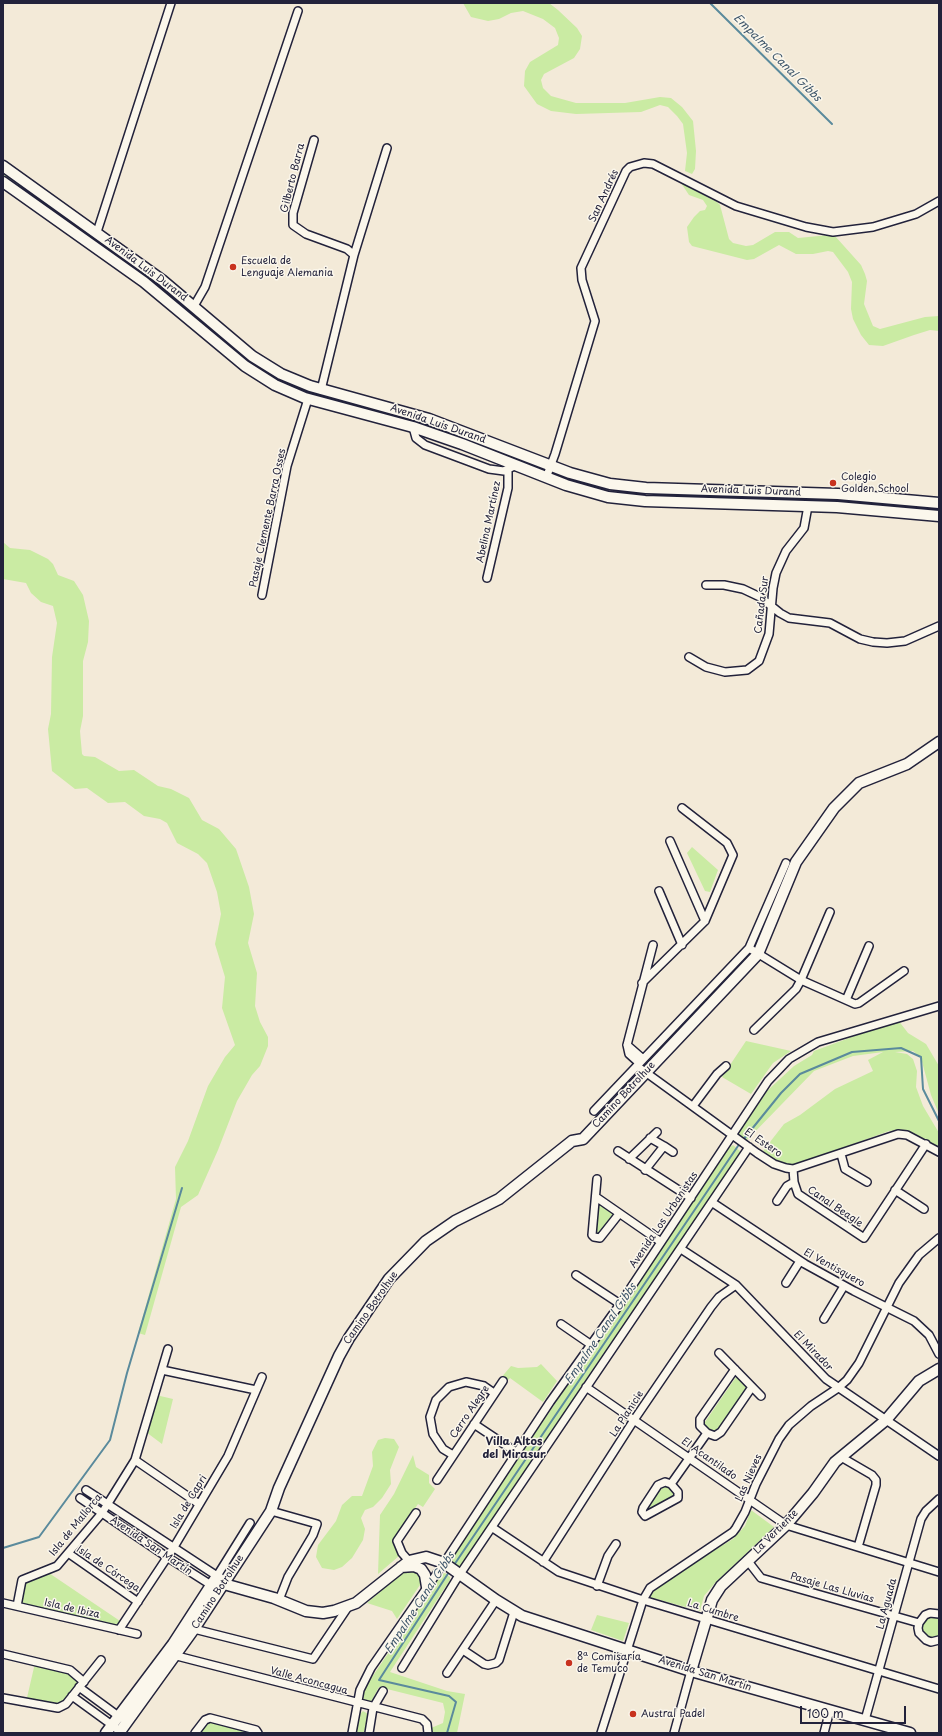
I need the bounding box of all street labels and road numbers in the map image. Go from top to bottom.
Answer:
street label: Gilberto Barra [279,142,307,214]
street label: San Andrés [587,168,621,224]
street label: Avenida Luis Durand [102,234,190,304]
street label: Avenida Luis Durand [389,402,487,446]
street label: Pasaje Clemente Barra Osses [247,448,289,588]
street label: Abelina Martínez [474,480,504,564]
street label: Avenida Luis Durand [701,483,801,499]
street label: Cañada Sur [753,576,771,634]
street label: Camino Botrolhue [590,1059,658,1131]
street label: El Estero [742,1126,784,1160]
street label: Avenida Los Urbanistas [627,1170,701,1270]
street label: Canal Beagle [805,1184,865,1230]
street label: El Ventisquero [801,1246,867,1290]
street label: Camino Botrolhue [341,1269,401,1347]
street label: El Mirador [791,1328,835,1374]
street label: Cerro Alegre [448,1383,492,1441]
street label: La Planicie [608,1389,646,1439]
street label: El Acantilado [679,1435,739,1483]
street label: Las Nieves [733,1452,765,1504]
street label: Isla de Capri [168,1473,210,1531]
street label: Isla de Mallorca [47,1492,105,1558]
street label: La Vertiente [751,1507,801,1557]
street label: Avenida San Martín [108,1514,194,1578]
street label: Isla de Córcega [74,1543,142,1595]
street label: Camino Botrolhue [189,1552,247,1632]
street label: Pasaje Las Lluvias [789,1570,875,1606]
street label: La Aguada [874,1577,900,1631]
street label: Isla de Ibiza [43,1597,101,1621]
street label: La Cumbre [686,1597,740,1625]
street label: Avenida San Martín [657,1654,753,1694]
street label: Valle Aconcagua [269,1665,349,1697]

